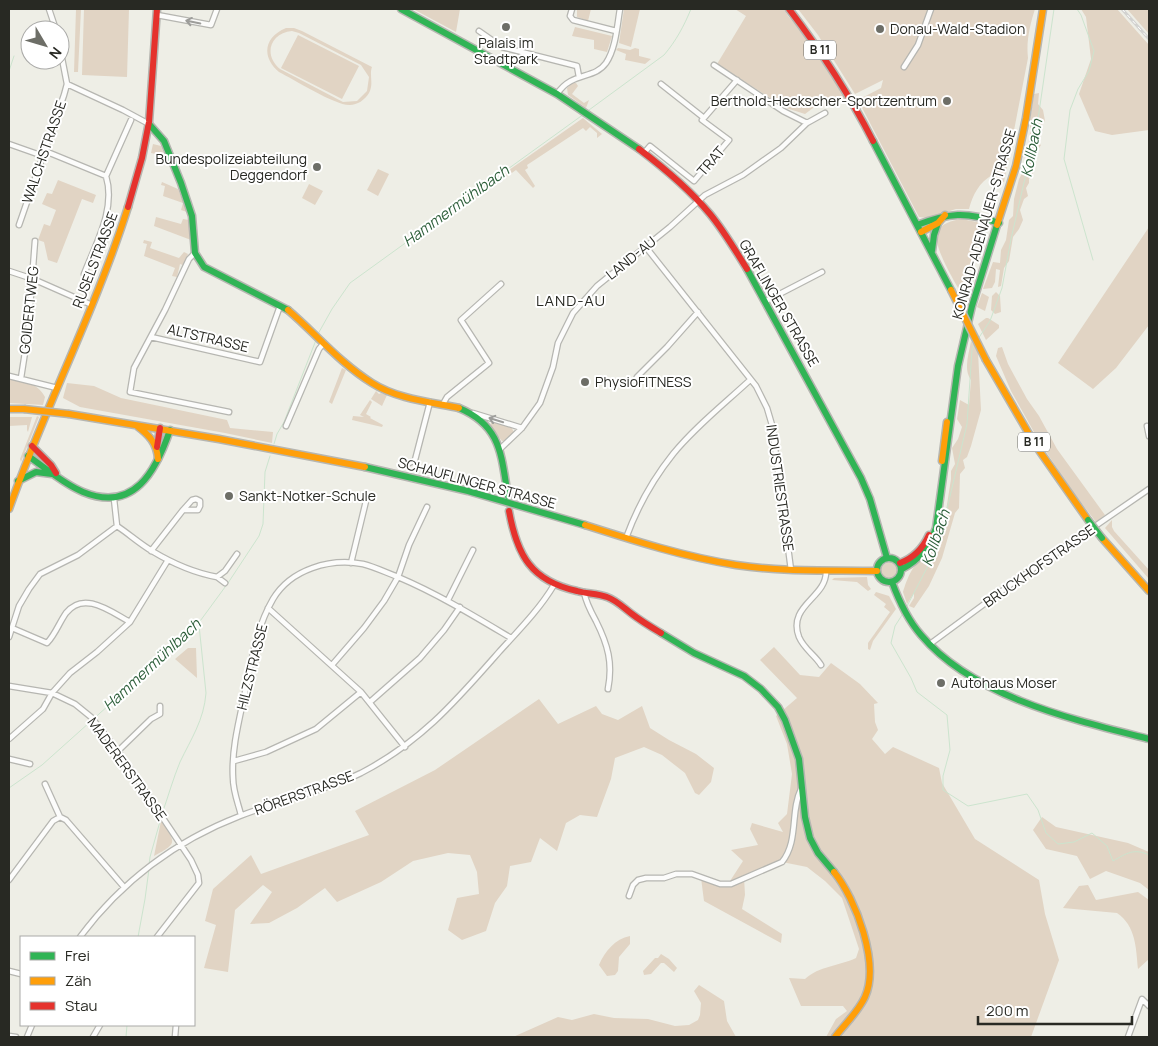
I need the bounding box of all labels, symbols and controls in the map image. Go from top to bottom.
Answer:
one-way arrow [185,16,201,26]
place label: Donau-Wald-Stadion [890,19,1025,38]
north arrow [20,20,70,70]
marker: Palais im Stadtpark [500,21,512,33]
marker: Donau-Wald-Stadion [874,23,886,35]
place label: Palais im Stadtpark [474,33,539,68]
road number: B 11 [804,40,836,60]
text: N [45,43,66,63]
place label: Berthold-Heckscher-Sportzentrum [711,91,937,110]
marker: Berthold-Heckscher-Sportzentrum [941,95,953,107]
street label: WALCHSTRASSE [17,98,70,206]
water label: Kollbach [1016,116,1048,179]
street label: KONRAD-ADENAUER-STRASSE [947,126,1020,321]
street label: TRAT [692,141,729,180]
place label: Bundespolizeiabteilung Deggendorf [156,149,307,184]
water label: Hammermühlbach [398,159,514,251]
marker: Bundespolizeiabteilung Deggendorf [311,161,323,173]
street label: RUSELSTRASSE [67,209,122,311]
street label: LAND-AU [602,232,660,284]
street label: GRAFLINGER STRASSE [735,236,824,370]
street label: GOIDERTWEG [14,265,43,355]
district label: LAND-AU [536,290,606,311]
street label: ALTSTRASSE [166,319,251,356]
place label: PhysioFITNESS [595,372,692,391]
marker: PhysioFITNESS [579,376,591,388]
one-way arrow [489,414,505,424]
street label: INDUSTRIESTRASSE [762,423,799,553]
road number: B 11 [1018,432,1050,452]
street label: SCHAUFLINGER STRASSE [396,452,558,513]
place label: Sankt-Notker-Schule [239,486,376,505]
marker: Sankt-Notker-Schule [223,490,235,502]
water label: Kollbach [916,506,955,569]
street label: BRUCKHOFSTRASSE [979,520,1098,611]
water label: Hammermühlbach [98,613,206,715]
street label: HILZSTRASSE [232,622,271,712]
place label: Autohaus Moser [951,673,1057,692]
marker: Autohaus Moser [935,677,947,689]
street label: MADERERSTRASSE [83,713,171,824]
street label: RÖRERSTRASSE [252,766,356,819]
legend [20,936,195,1026]
text: Frei [65,945,90,966]
text: Zäh [65,970,92,991]
scale bar [978,994,1132,1026]
text: Stau [65,995,98,1016]
text: 200 m [986,1000,1029,1021]

